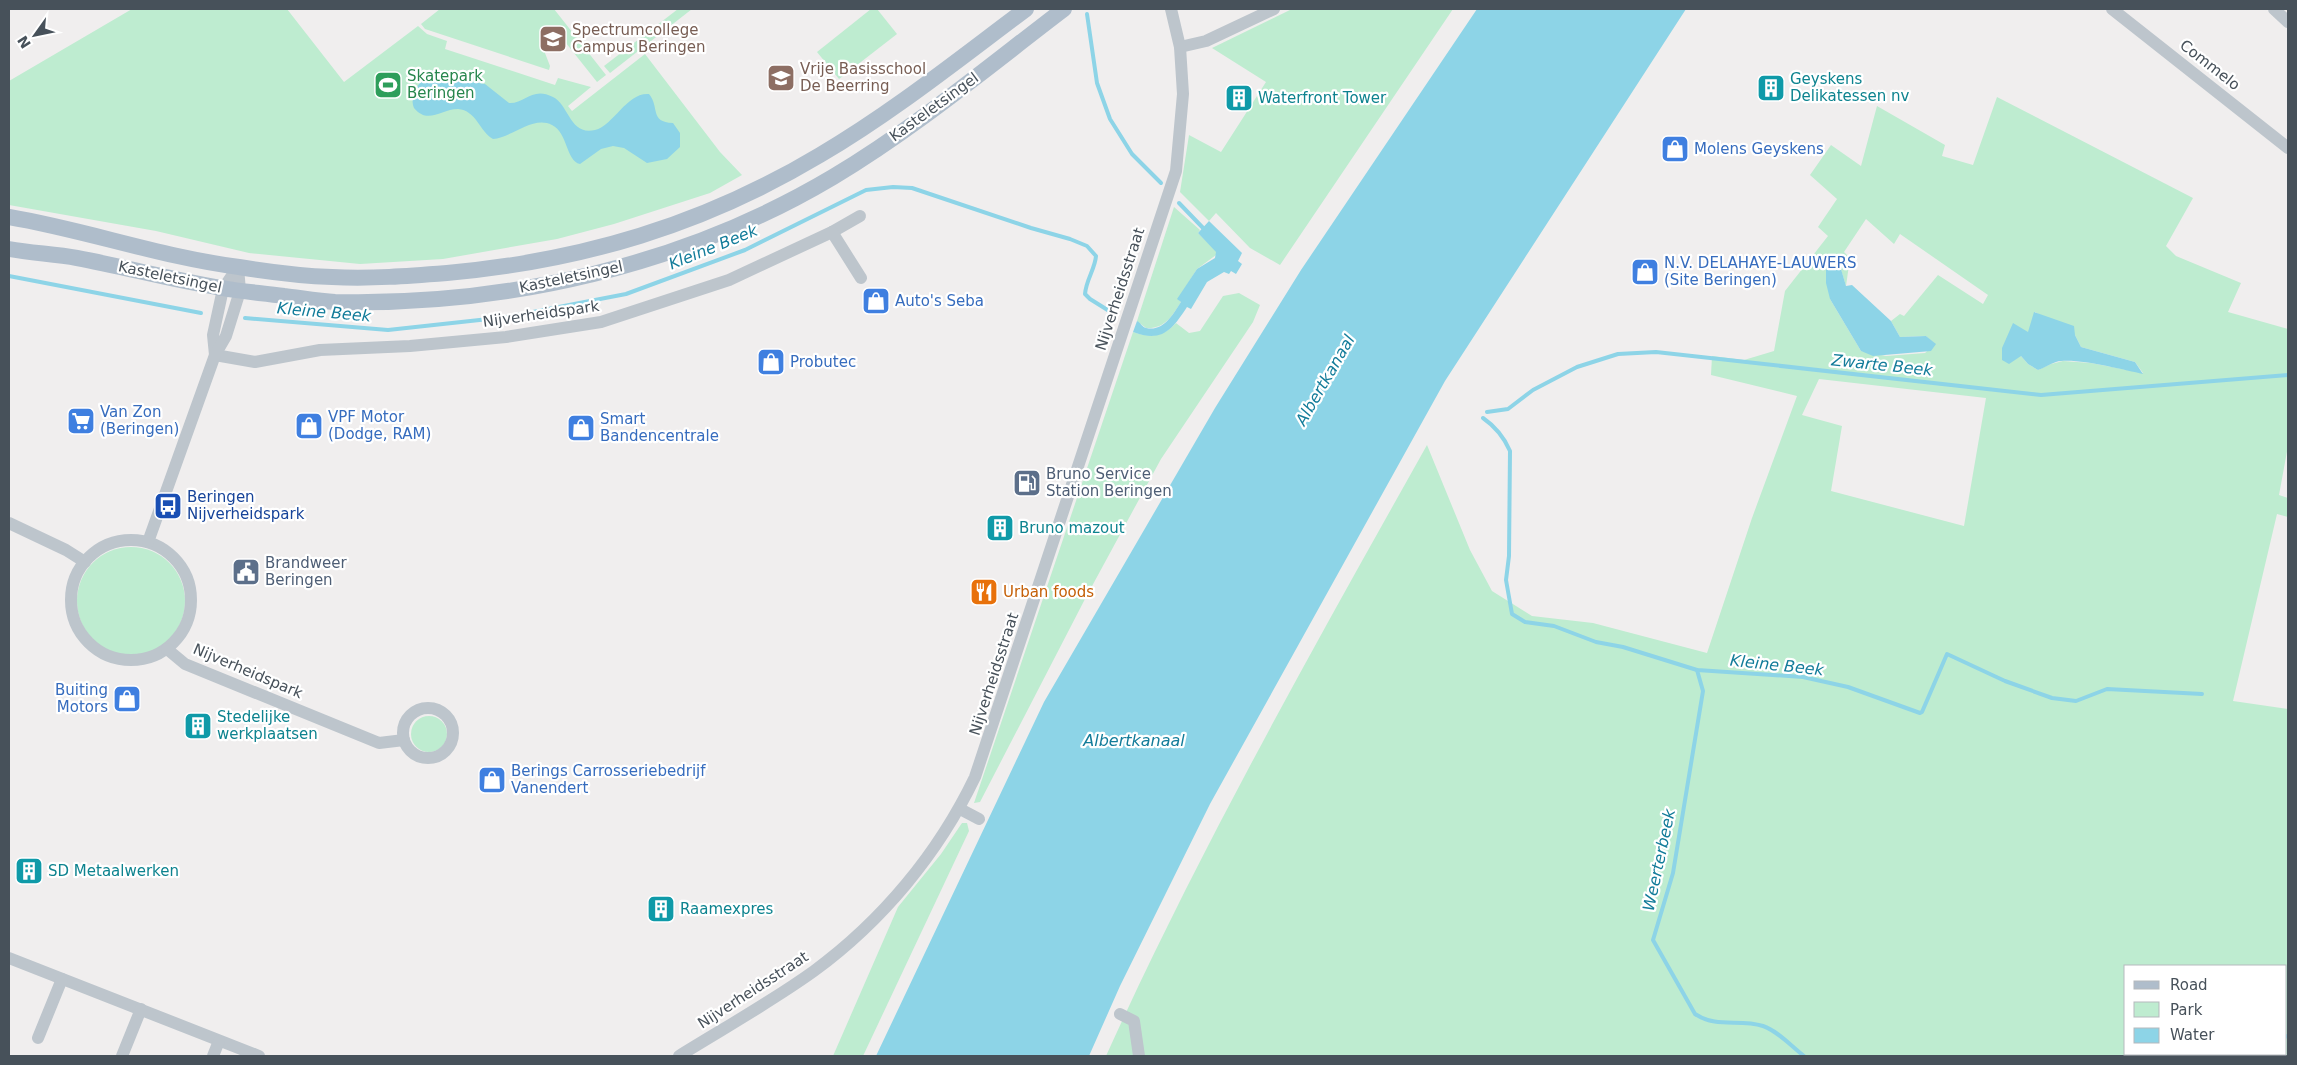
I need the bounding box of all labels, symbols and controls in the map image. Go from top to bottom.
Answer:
north arrow [10,10,60,60]
place label: Spectrumcollege Campus Beringen [572,21,706,56]
school or university icon: Spectrumcollege Campus Beringen [538,24,568,54]
text: N [14,33,34,51]
street label: Commelo [2176,36,2244,94]
place label: Vrije Basisschool De Beerring [800,60,926,95]
school or university icon: Vrije Basisschool De Beerring [766,63,796,93]
place label: Skatepark Beringen [407,67,483,102]
street label: Kasteletsingel [886,69,982,145]
sports icon: Skatepark Beringen [373,70,403,100]
place label: Geyskens Delikatessen nv [1790,70,1909,105]
building icon: Geyskens Delikatessen nv [1756,73,1786,103]
building icon: Waterfront Tower [1224,83,1254,113]
place label: Waterfront Tower [1258,89,1387,107]
shop icon: Molens Geyskens [1660,134,1690,164]
place label: Molens Geyskens [1694,140,1824,158]
water label: Kleine Beek [666,220,761,273]
street label: Nijverheidsstraat [1092,225,1148,353]
place label: N.V. DELAHAYE-LAUWERS (Site Beringen) [1664,254,1856,289]
street label: Kasteletsingel [117,257,223,297]
street label: Kasteletsingel [518,257,624,297]
shop icon: N.V. DELAHAYE-LAUWERS (Site Beringen) [1630,257,1660,287]
shop icon: Auto's Seba [861,286,891,316]
place label: Auto's Seba [895,292,984,310]
street label: Nijverheidspark [482,297,601,331]
water label: Kleine Beek [276,298,372,326]
water label: Albertkanaal [1291,331,1359,430]
shop icon: Probutec [756,347,786,377]
water label: Zwarte Beek [1830,350,1934,380]
place label: Probutec [790,353,856,371]
place label: Van Zon (Beringen) [100,403,179,438]
supermarket icon: Van Zon (Beringen) [66,406,96,436]
place label: VPF Motor (Dodge, RAM) [328,408,431,443]
place label: Smart Bandencentrale [600,410,719,445]
shop icon: VPF Motor (Dodge, RAM) [294,411,324,441]
shop icon: Smart Bandencentrale [566,413,596,443]
place label: Bruno Service Station Beringen [1046,465,1172,500]
fuel station icon: Bruno Service Station Beringen [1012,468,1042,498]
place label: Beringen Nijverheidspark [187,488,305,523]
bus stop icon: Beringen Nijverheidspark [153,491,183,521]
building icon: Bruno mazout [985,513,1015,543]
place label: Bruno mazout [1019,519,1125,537]
place label: Brandweer Beringen [265,554,347,589]
public building icon: Brandweer Beringen [231,557,261,587]
restaurant icon: Urban foods [969,577,999,607]
place label: Urban foods [1003,583,1094,601]
street label: Nijverheidsstraat [966,610,1022,738]
street label: Nijverheidspark [190,640,306,702]
water label: Kleine Beek [1729,651,1826,679]
place label: Buiting Motors [55,681,108,716]
shop icon: Buiting Motors [112,684,142,714]
place label: Stedelijke werkplaatsen [217,708,318,743]
building icon: Stedelijke werkplaatsen [183,711,213,741]
water label: Albertkanaal [1082,731,1185,750]
place label: Berings Carrosseriebedrijf Vanendert [511,762,706,797]
shop icon: Berings Carrosseriebedrijf Vanendert [477,765,507,795]
water label: Weerterbeek [1639,806,1679,913]
building icon: SD Metaalwerken [14,856,44,886]
place label: SD Metaalwerken [48,862,179,880]
building icon: Raamexpres [646,894,676,924]
place label: Raamexpres [680,900,774,918]
street label: Nijverheidsstraat [694,948,812,1032]
legend [2124,965,2287,1055]
text: Road [2170,976,2208,994]
text: Park [2170,1001,2203,1019]
text: Water [2170,1026,2215,1044]

